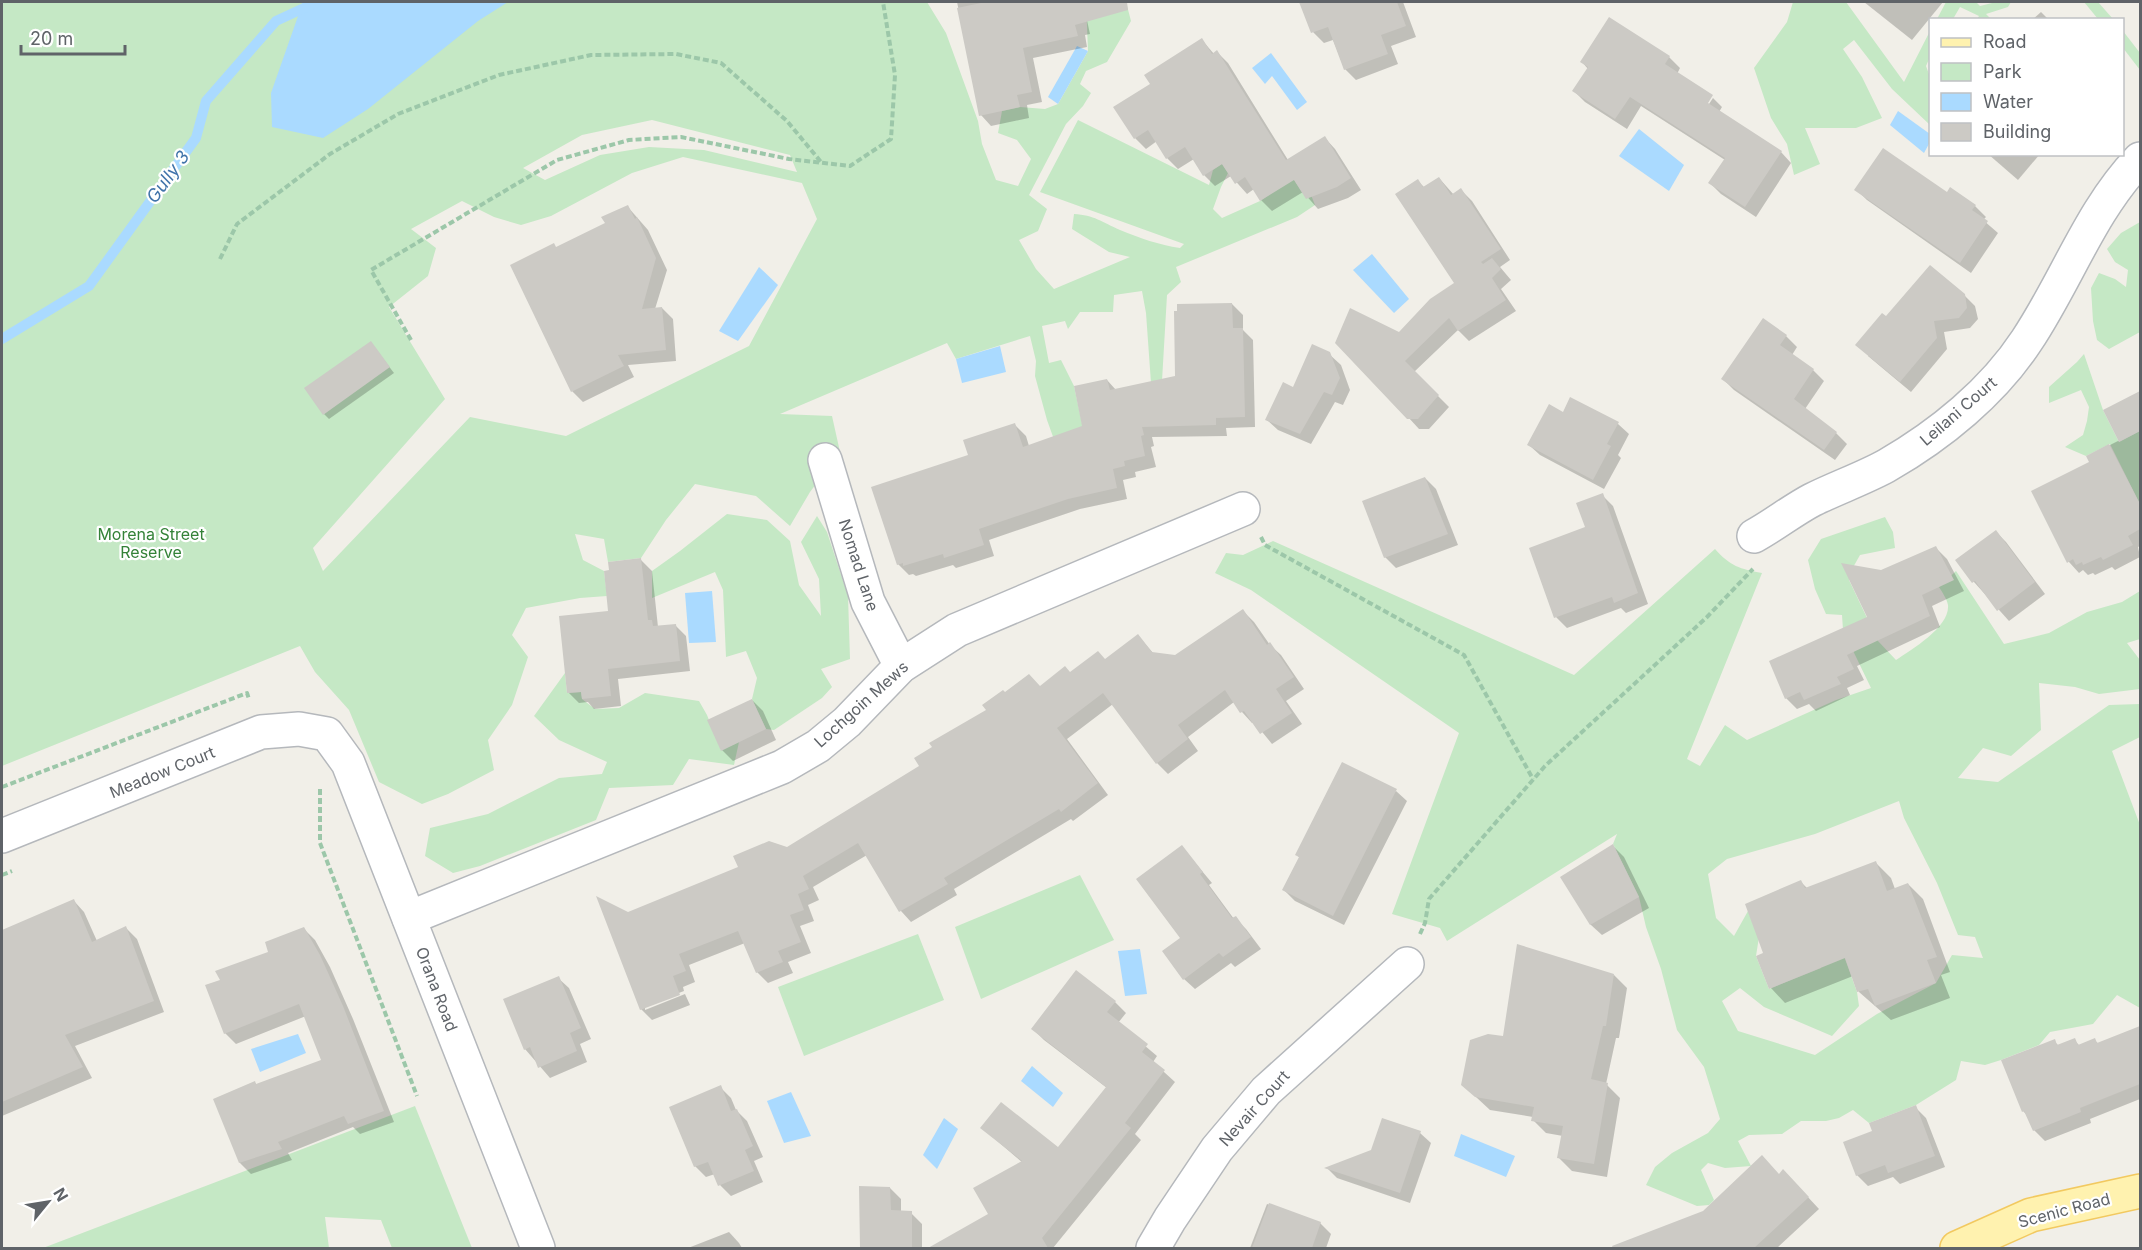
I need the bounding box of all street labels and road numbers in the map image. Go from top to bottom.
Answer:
street label: Leilani Court [1916,372,2000,450]
street label: Nomad Lane [835,516,883,614]
street label: Lochgoin Mews [810,657,912,751]
street label: Meadow Court [106,742,218,802]
street label: Orana Road [412,944,462,1034]
street label: Nevair Court [1215,1066,1293,1150]
street label: Scenic Road [2016,1188,2112,1232]

